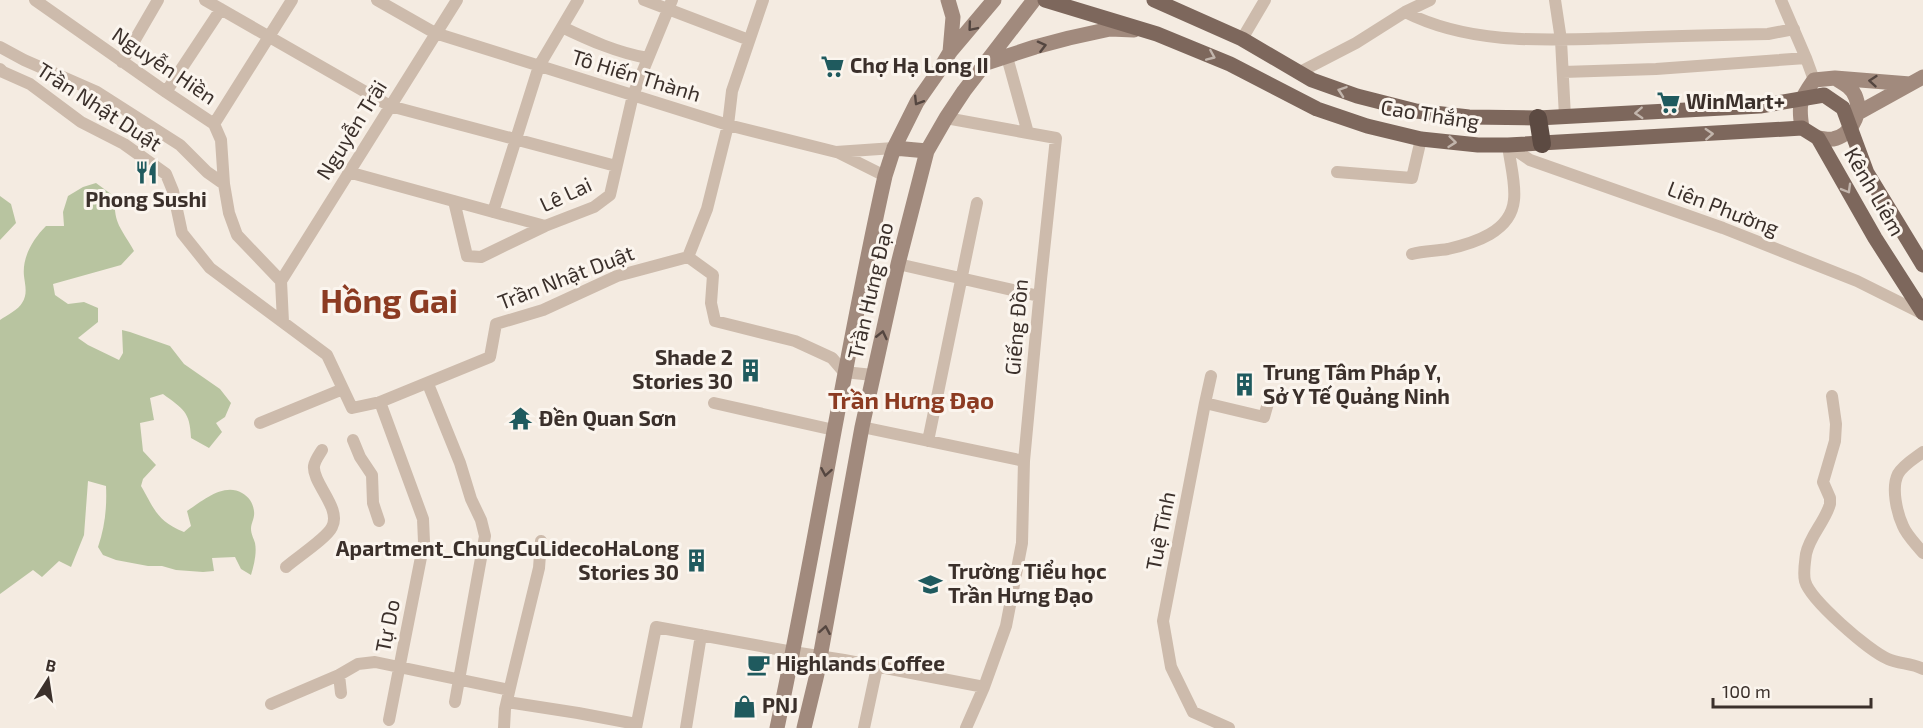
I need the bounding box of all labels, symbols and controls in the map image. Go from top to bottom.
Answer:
one-way arrow [968,20,979,31]
street label: Nguyễn Hiền [108,21,222,109]
one-way arrow [1036,40,1046,53]
street label: Tô Hiến Thành [569,43,704,106]
one-way arrow [1204,49,1215,61]
place label: Chợ Hạ Long II [850,52,989,77]
supermarket icon: Chợ Hạ Long II [819,53,845,79]
street label: Trần Nhật Duật [33,56,167,155]
street label: Nguyễn Trãi [310,75,391,184]
one-way arrow [1868,75,1877,88]
one-way arrow [1337,85,1348,98]
place label: WinMart+ [1686,88,1785,113]
supermarket icon: WinMart+ [1655,89,1681,115]
street label: Cao Thắng [1379,93,1482,134]
one-way arrow [915,95,926,106]
one-way arrow [1634,106,1643,119]
one-way arrow [1705,128,1714,141]
one-way arrow [1447,135,1456,148]
street label: Kênh Liêm [1840,142,1911,240]
restaurant icon: Phong Sushi [133,159,159,185]
street label: Lê Lai [535,171,595,216]
street label: Liên Phường [1664,175,1783,240]
one-way arrow [1840,183,1851,193]
place label: Phong Sushi [85,186,207,211]
street label: Trần Hưng Đạo [842,220,897,362]
street label: Trần Nhật Duật [494,239,637,314]
street label: Giếng Đồn [999,278,1032,376]
district label: Hồng Gai [320,280,458,320]
one-way arrow [875,331,888,341]
place label: Shade 2 Stories 30 [632,344,733,393]
building icon: Shade 2 Stories 30 [738,357,764,383]
place label: Trung Tâm Pháp Y, Sở Y Tế Quảng Ninh [1263,359,1450,409]
building icon: Trung Tâm Pháp Y, Sở Y Tế Quảng Ninh [1232,372,1258,398]
district label: Trần Hưng Đạo [828,385,994,414]
place label: Đền Quan Sơn [539,405,676,431]
temple icon: Đền Quan Sơn [508,406,534,432]
one-way arrow [820,467,833,477]
street label: Tuệ Tĩnh [1140,489,1179,572]
place label: Apartment_ChungCuLidecoHaLong Stories 30 [336,535,679,584]
building icon: Apartment_ChungCuLidecoHaLong Stories 30 [684,548,710,574]
place label: Trường Tiểu học Trần Hưng Đạo [948,558,1107,607]
school or university icon: Trường Tiểu học Trần Hưng Đạo [917,571,943,597]
street label: Tự Do [369,597,404,654]
one-way arrow [818,625,831,635]
north arrow [18,650,78,710]
place label: Highlands Coffee [776,650,945,675]
cafe icon: Highlands Coffee [745,651,771,677]
text: B [44,654,58,675]
scale bar [1713,671,1870,709]
text: 100 m [1722,680,1771,702]
place label: PNJ [762,692,798,717]
shop icon: PNJ [731,693,757,719]

